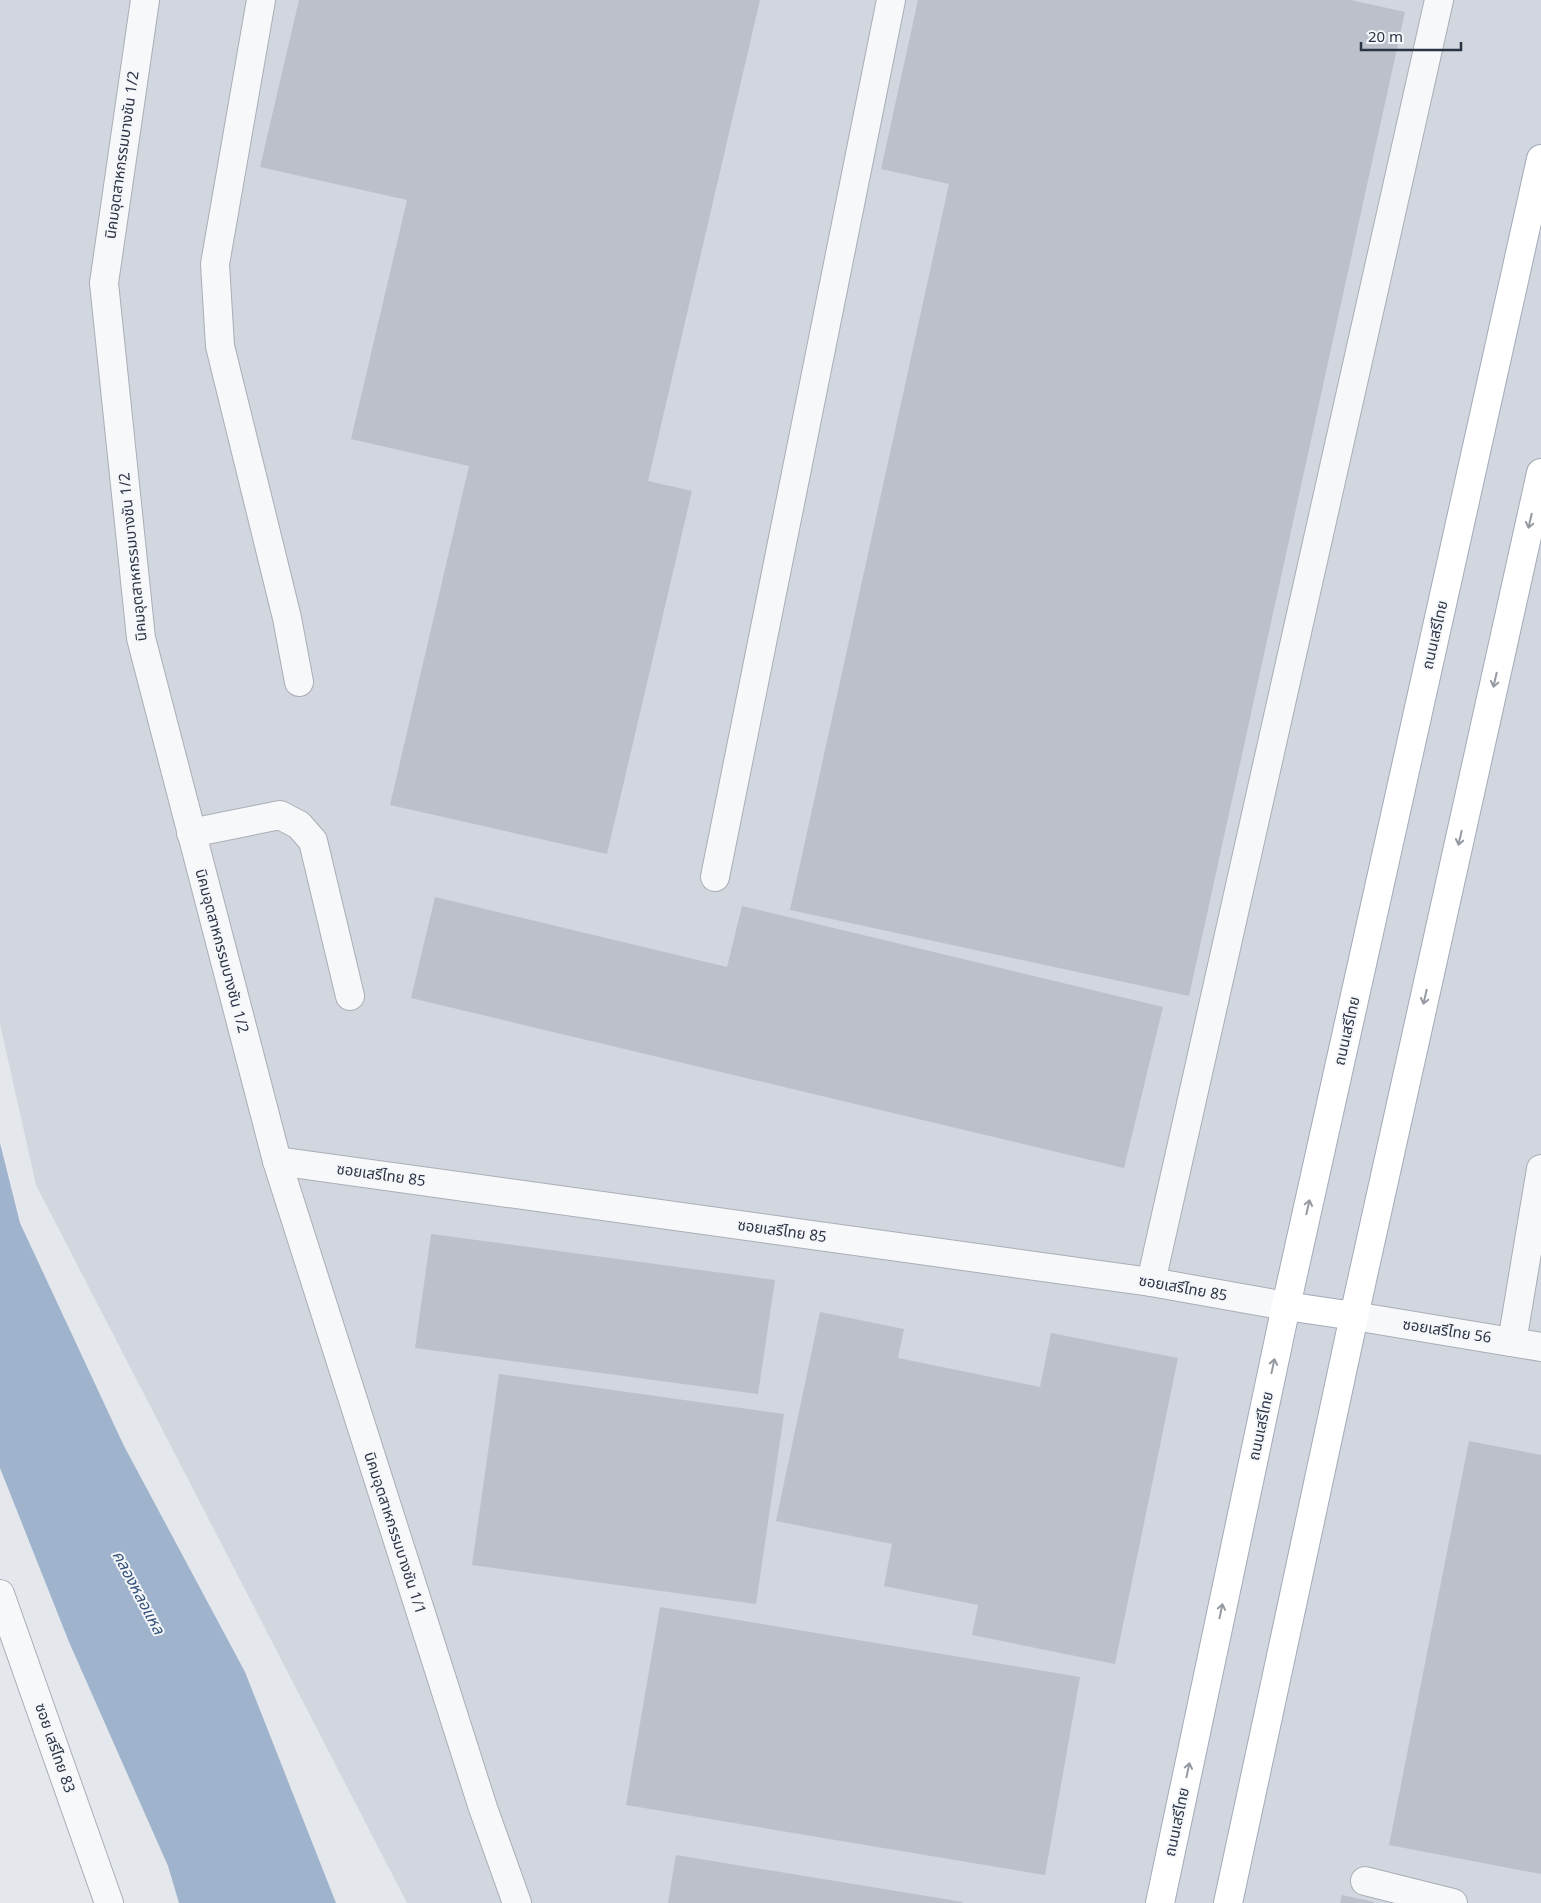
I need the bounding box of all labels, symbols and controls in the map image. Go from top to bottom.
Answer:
scale bar [1361,20,1461,52]
text: 20 m [1368,26,1403,46]
street label: นิคมอุตสาหกรรมบางชัน 1/2 [99,70,143,240]
street label: นิคมอุตสาหกรรมบางชัน 1/2 [113,472,151,642]
one-way arrow [1525,512,1535,528]
street label: ถนนเสรีไทย [1416,598,1452,671]
one-way arrow [1490,671,1499,687]
one-way arrow [1455,830,1464,846]
street label: นิคมอุตสาหกรรมบางชัน 1/2 [191,866,255,1035]
one-way arrow [1420,988,1429,1004]
street label: ถนนเสรีไทย [1328,994,1364,1067]
street label: ซอยเสรีไทย 85 [335,1158,427,1190]
one-way arrow [1304,1200,1313,1216]
street label: ซอยเสรีไทย 85 [736,1214,828,1246]
street label: ซอยเสรีไทย 85 [1137,1269,1229,1305]
street label: ซอยเสรีไทย 56 [1401,1313,1493,1347]
one-way arrow [1269,1359,1278,1375]
street label: ถนนเสรีไทย [1243,1389,1277,1462]
street label: นิคมอุตสาหกรรมบางชัน 1/1 [360,1449,432,1616]
water label: คลองหลอแหล [108,1546,171,1639]
one-way arrow [1217,1603,1227,1619]
street label: ซอย เสรีไทย 83 [31,1700,81,1795]
one-way arrow [1184,1762,1193,1778]
street label: ถนนเสรีไทย [1159,1785,1193,1858]

